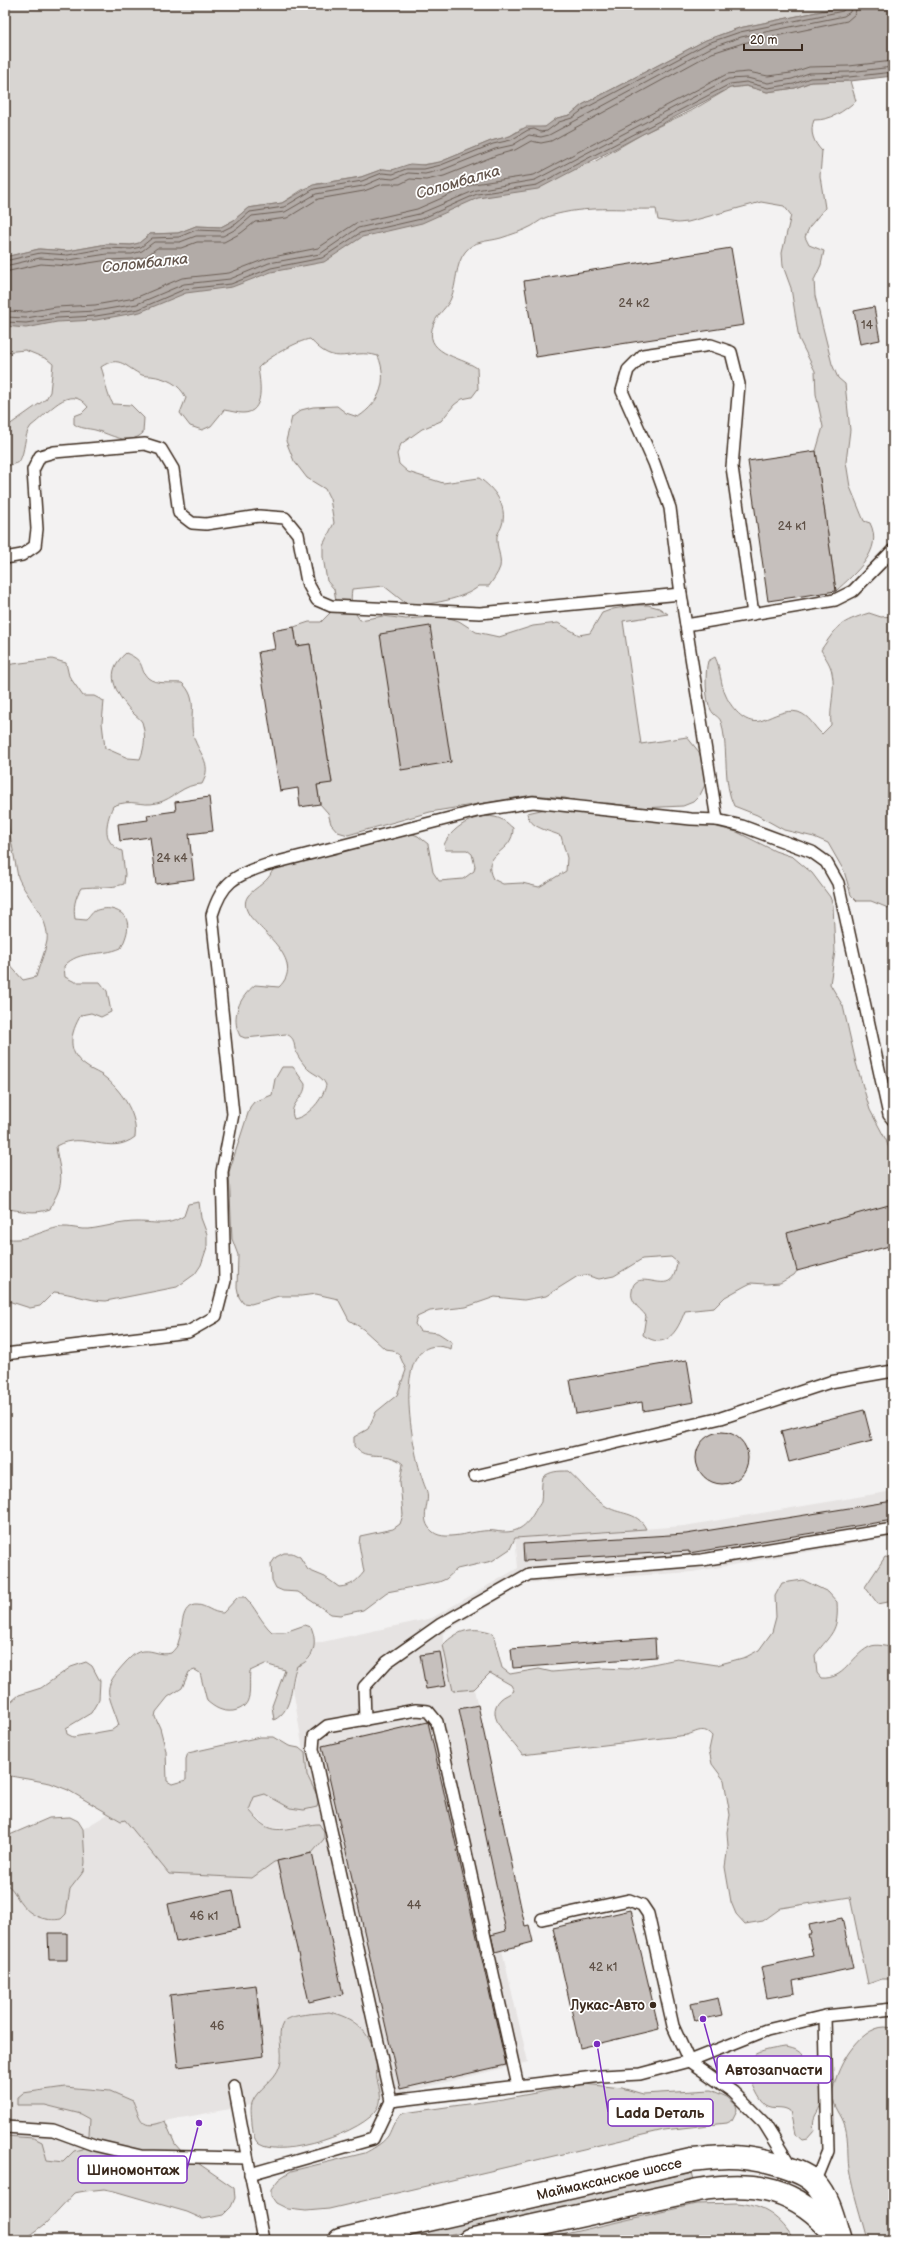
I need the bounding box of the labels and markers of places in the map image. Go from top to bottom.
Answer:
place label: Лукас-Авто [569,1997,645,2014]
marker: Лукас-Авто [648,2000,658,2010]
callout: Автозапчасти [717,2056,831,2083]
callout: Lada Dеталь [608,2099,713,2126]
callout: Шиномонтаж [78,2156,187,2183]

